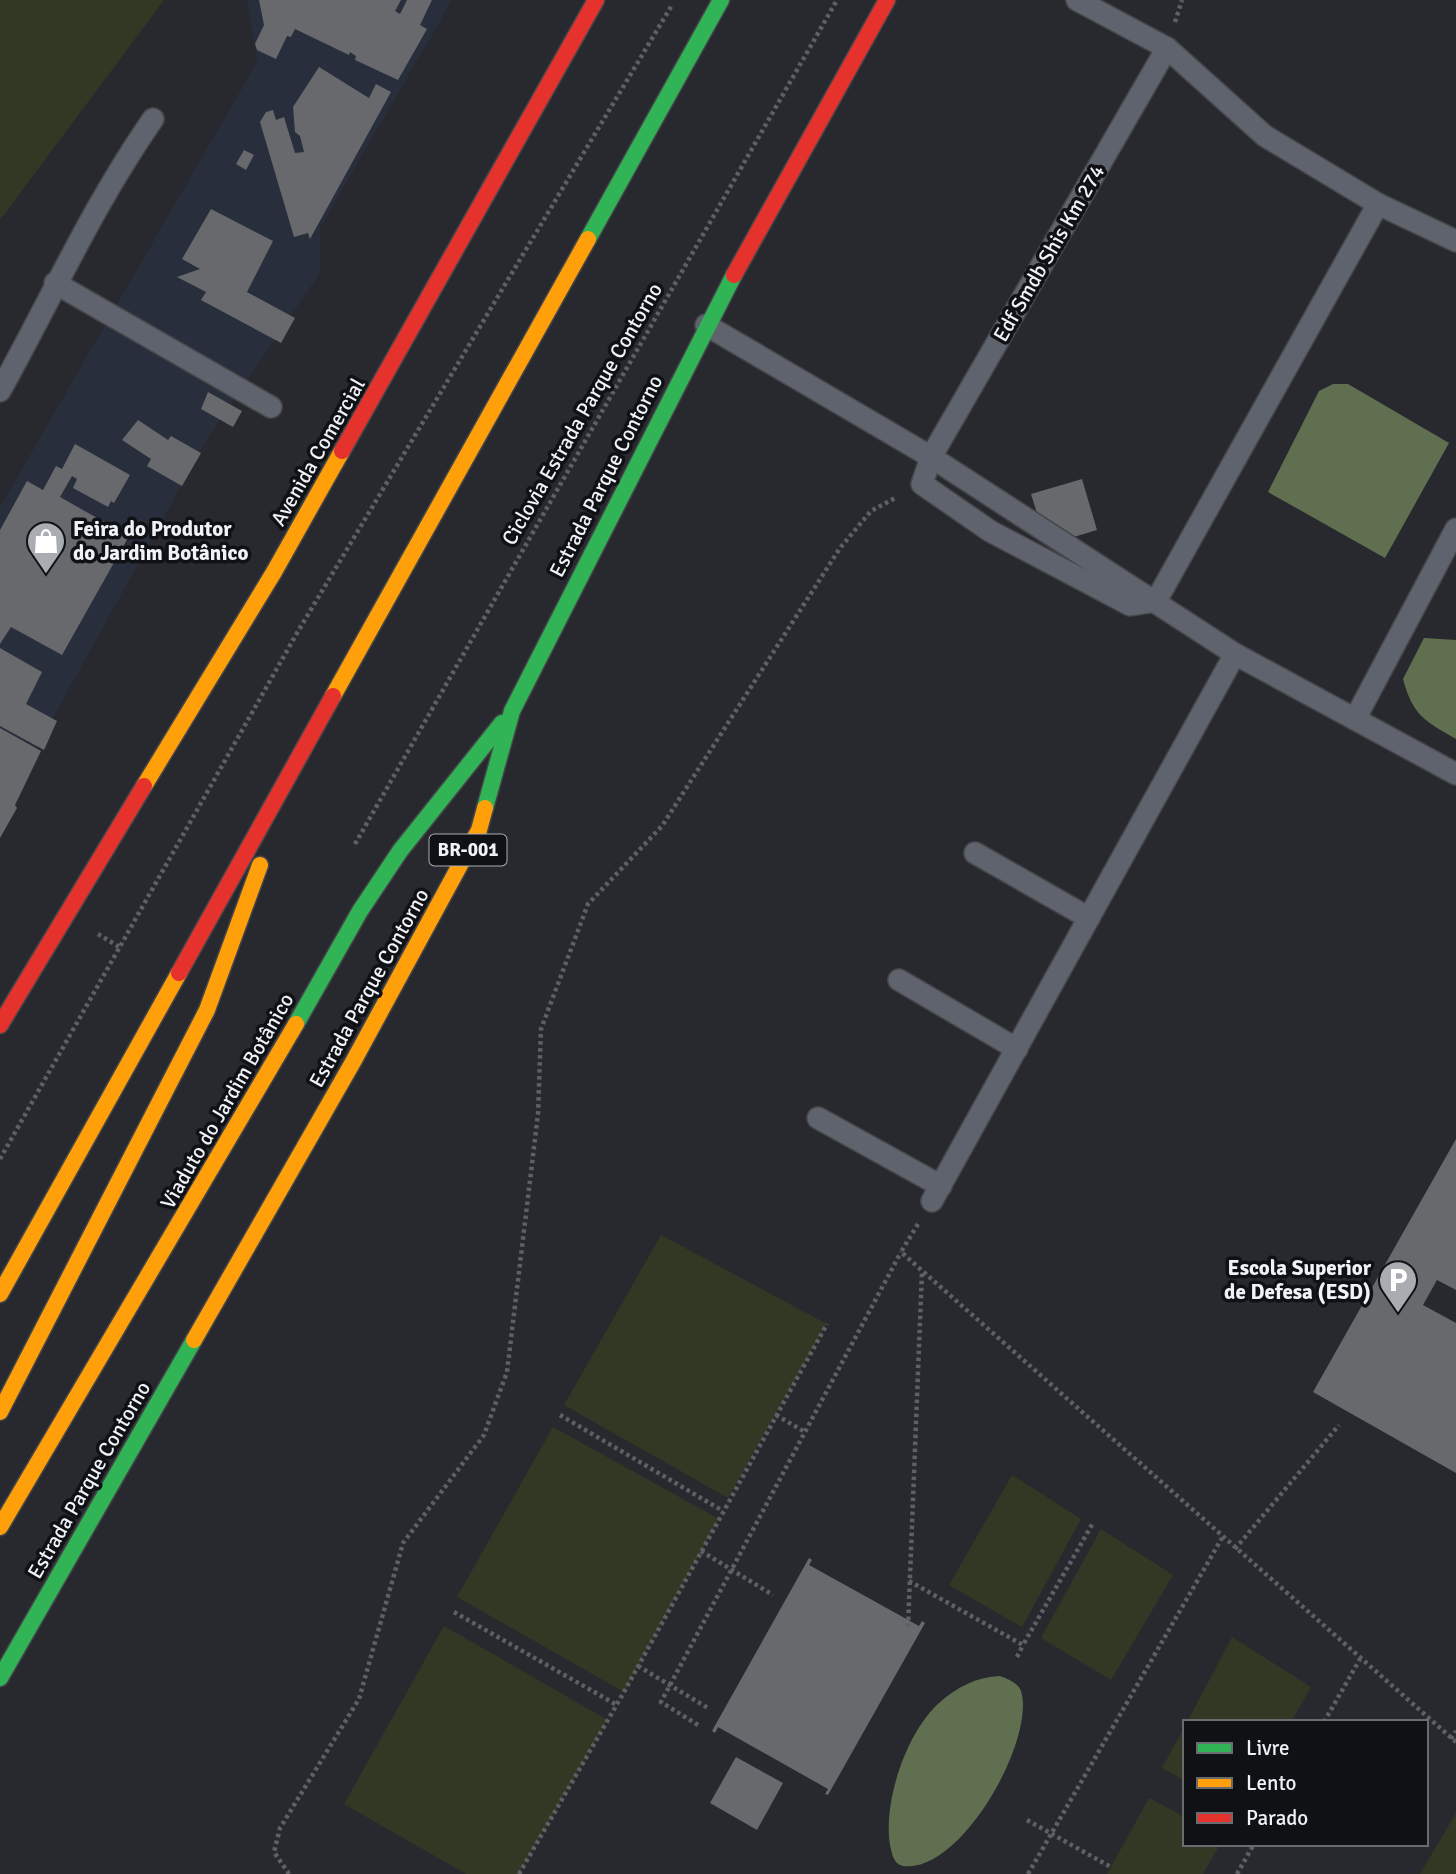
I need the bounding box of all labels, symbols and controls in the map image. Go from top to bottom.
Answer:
street label: Edf Smdb Shis Km 274 [988,160,1110,346]
street label: Ciclovia Estrada Parque Contorno [496,278,668,550]
street label: Estrada Parque Contorno [544,371,668,581]
street label: Avenida Comercial [265,373,371,531]
place label: Feira do Produtor do Jardim Botânico [73,516,248,566]
shop icon: Feira do Produtor do Jardim Botânico [25,520,67,575]
road number: BR-001 [430,834,506,866]
street label: Estrada Parque Contorno [303,884,435,1092]
street label: Viaduto do Jardim Botânico [155,989,299,1213]
place label: Escola Superior de Defesa (ESD) [1224,1255,1372,1305]
parking icon: Escola Superior de Defesa (ESD) [1377,1259,1419,1314]
street label: Estrada Parque Contorno [22,1377,156,1583]
legend [1183,1720,1428,1846]
text: Livre [1246,1735,1289,1761]
text: Lento [1246,1770,1296,1796]
text: Parado [1246,1805,1308,1831]

